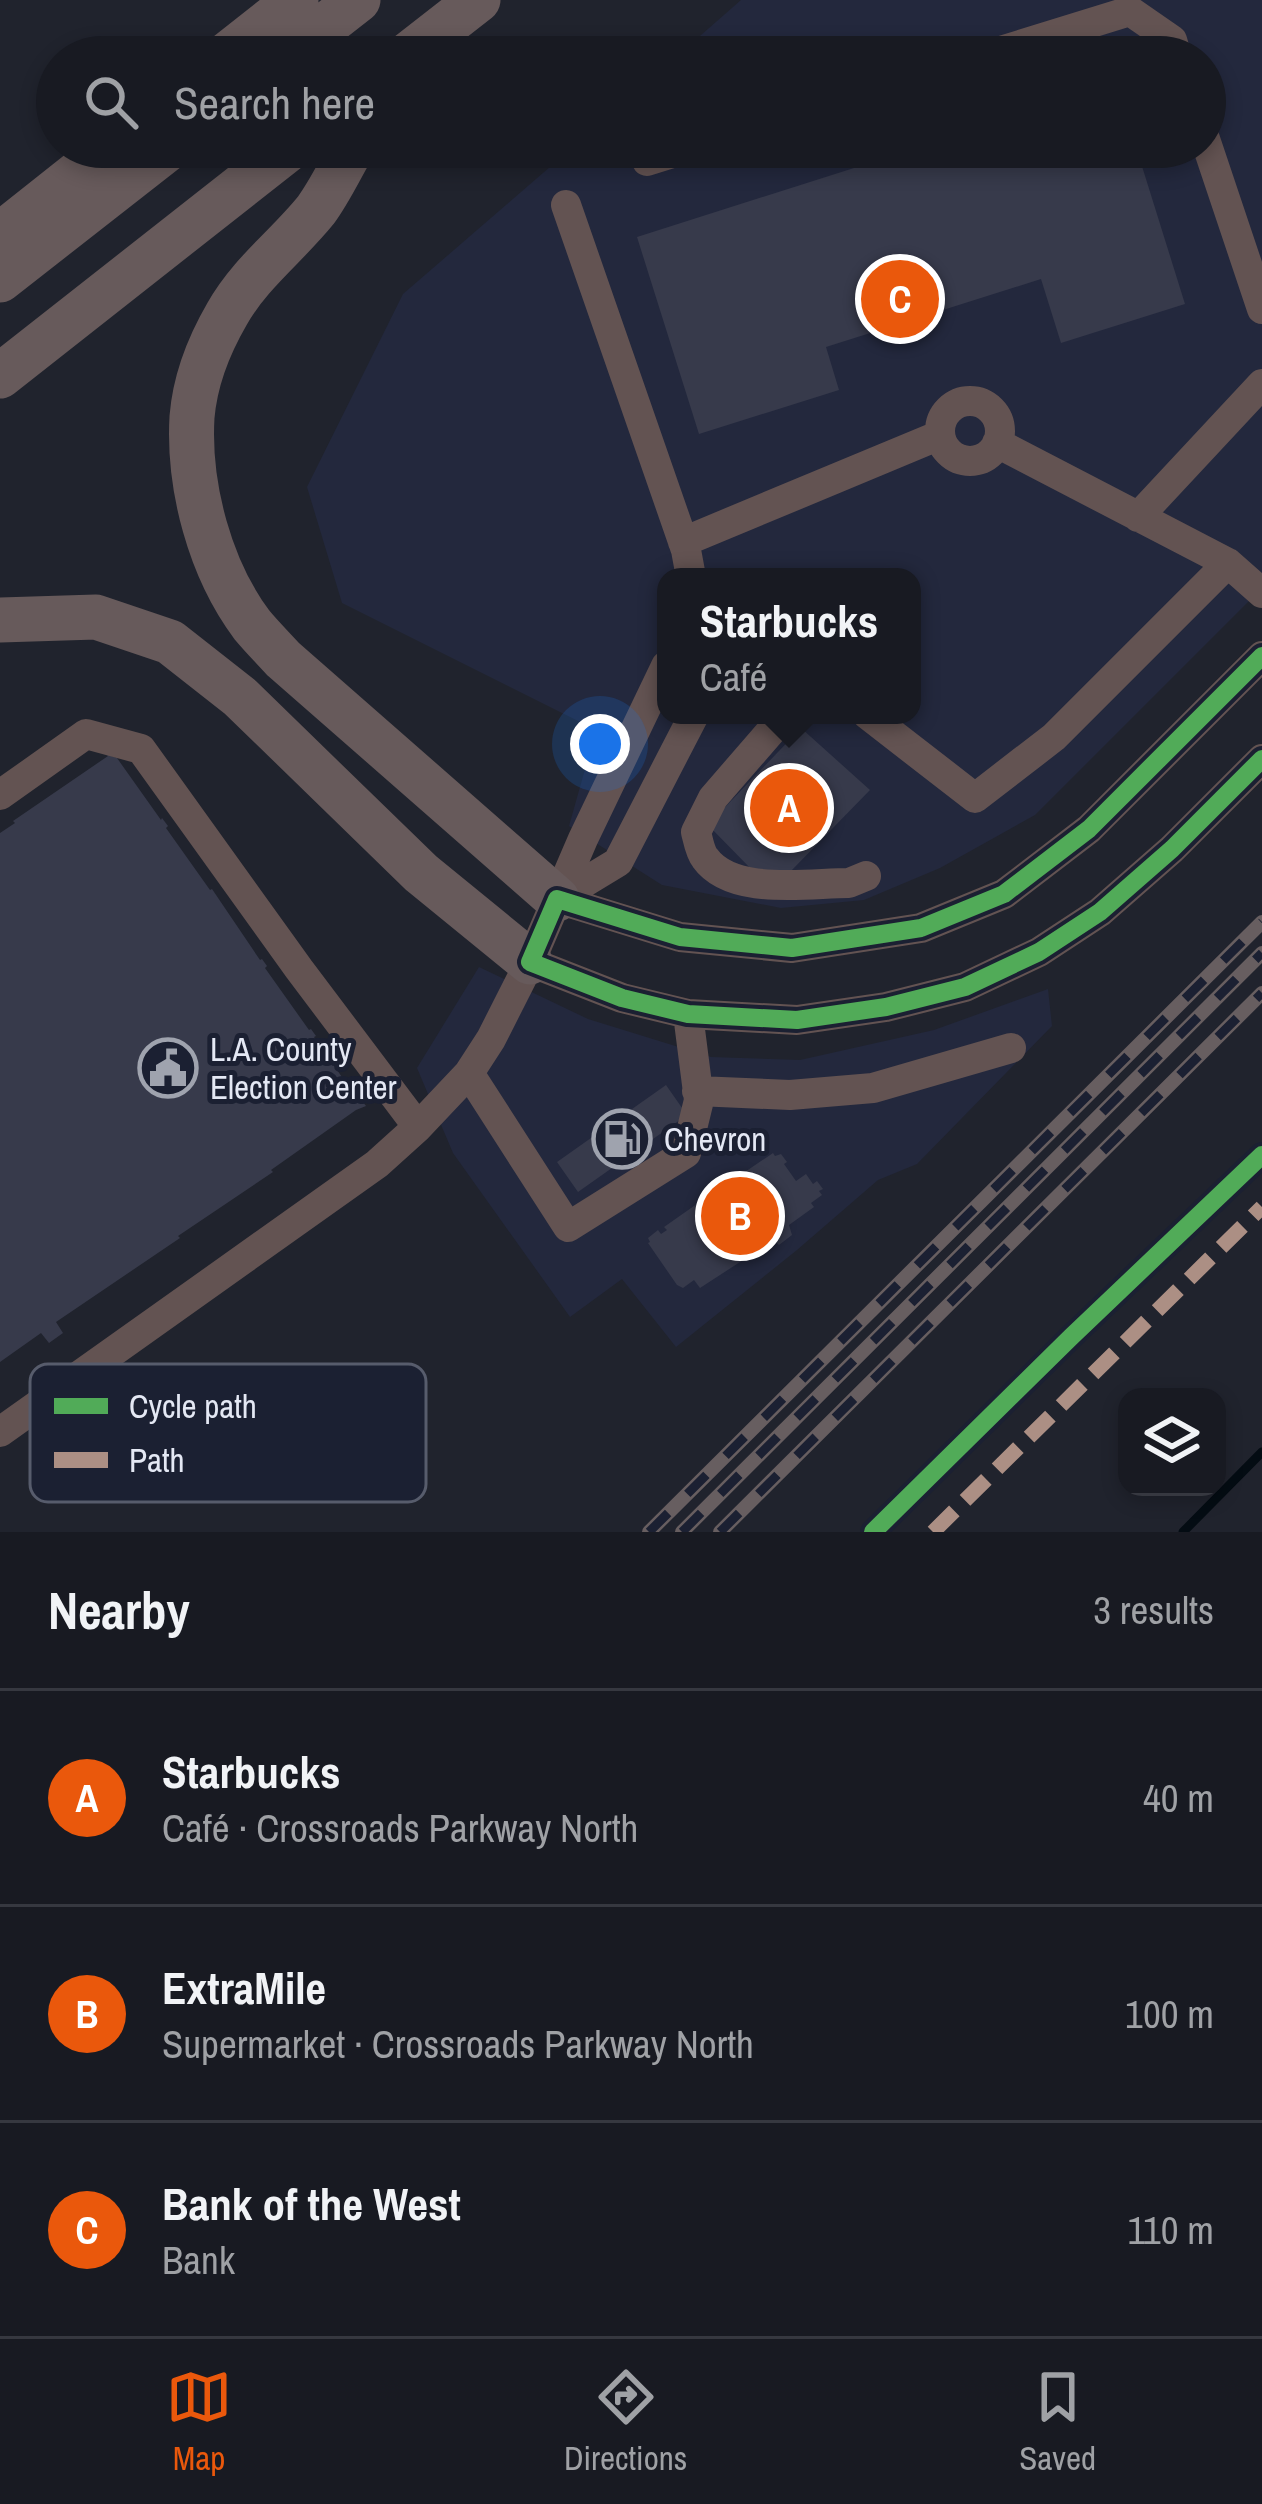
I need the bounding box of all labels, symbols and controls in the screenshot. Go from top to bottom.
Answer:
search box [36,36,1226,168]
icon: search [78,69,144,135]
text: Search here [174,72,375,133]
pin: C [861,254,939,344]
popup [657,568,921,724]
text: Starbucks [700,590,878,651]
text: Café [700,651,767,703]
your location [570,714,630,774]
pin: A [750,763,828,853]
place label: L.A. County Election Center [210,1027,397,1109]
public building icon: L.A. County Election Center [137,1037,199,1099]
fuel station icon: Chevron [591,1108,653,1170]
place label: Chevron [664,1117,766,1161]
pin: B [701,1171,779,1261]
legend [30,1364,426,1502]
text: Cycle path [129,1384,257,1428]
map controls [1118,1388,1226,1496]
button: layers [1118,1388,1226,1496]
text: Path [129,1438,185,1482]
text: Nearby [48,1576,190,1645]
text: 3 results [1093,1584,1214,1636]
text: Starbucks [162,1741,340,1802]
text: A [75,1772,99,1824]
text: 40 m [1143,1772,1214,1824]
text: Café · Crossroads Parkway North [162,1802,638,1854]
text: ExtraMile [162,1957,326,2018]
text: B [75,1988,99,2040]
text: 100 m [1125,1988,1214,2040]
text: Supermarket · Crossroads Parkway North [162,2018,754,2070]
text: Bank of the West [162,2173,461,2234]
text: C [75,2204,99,2256]
text: 110 m [1127,2204,1214,2256]
text: Bank [162,2234,235,2286]
tab: Map [166,2364,232,2480]
tab: Directions [564,2364,687,2480]
tab: Saved [1019,2364,1096,2480]

